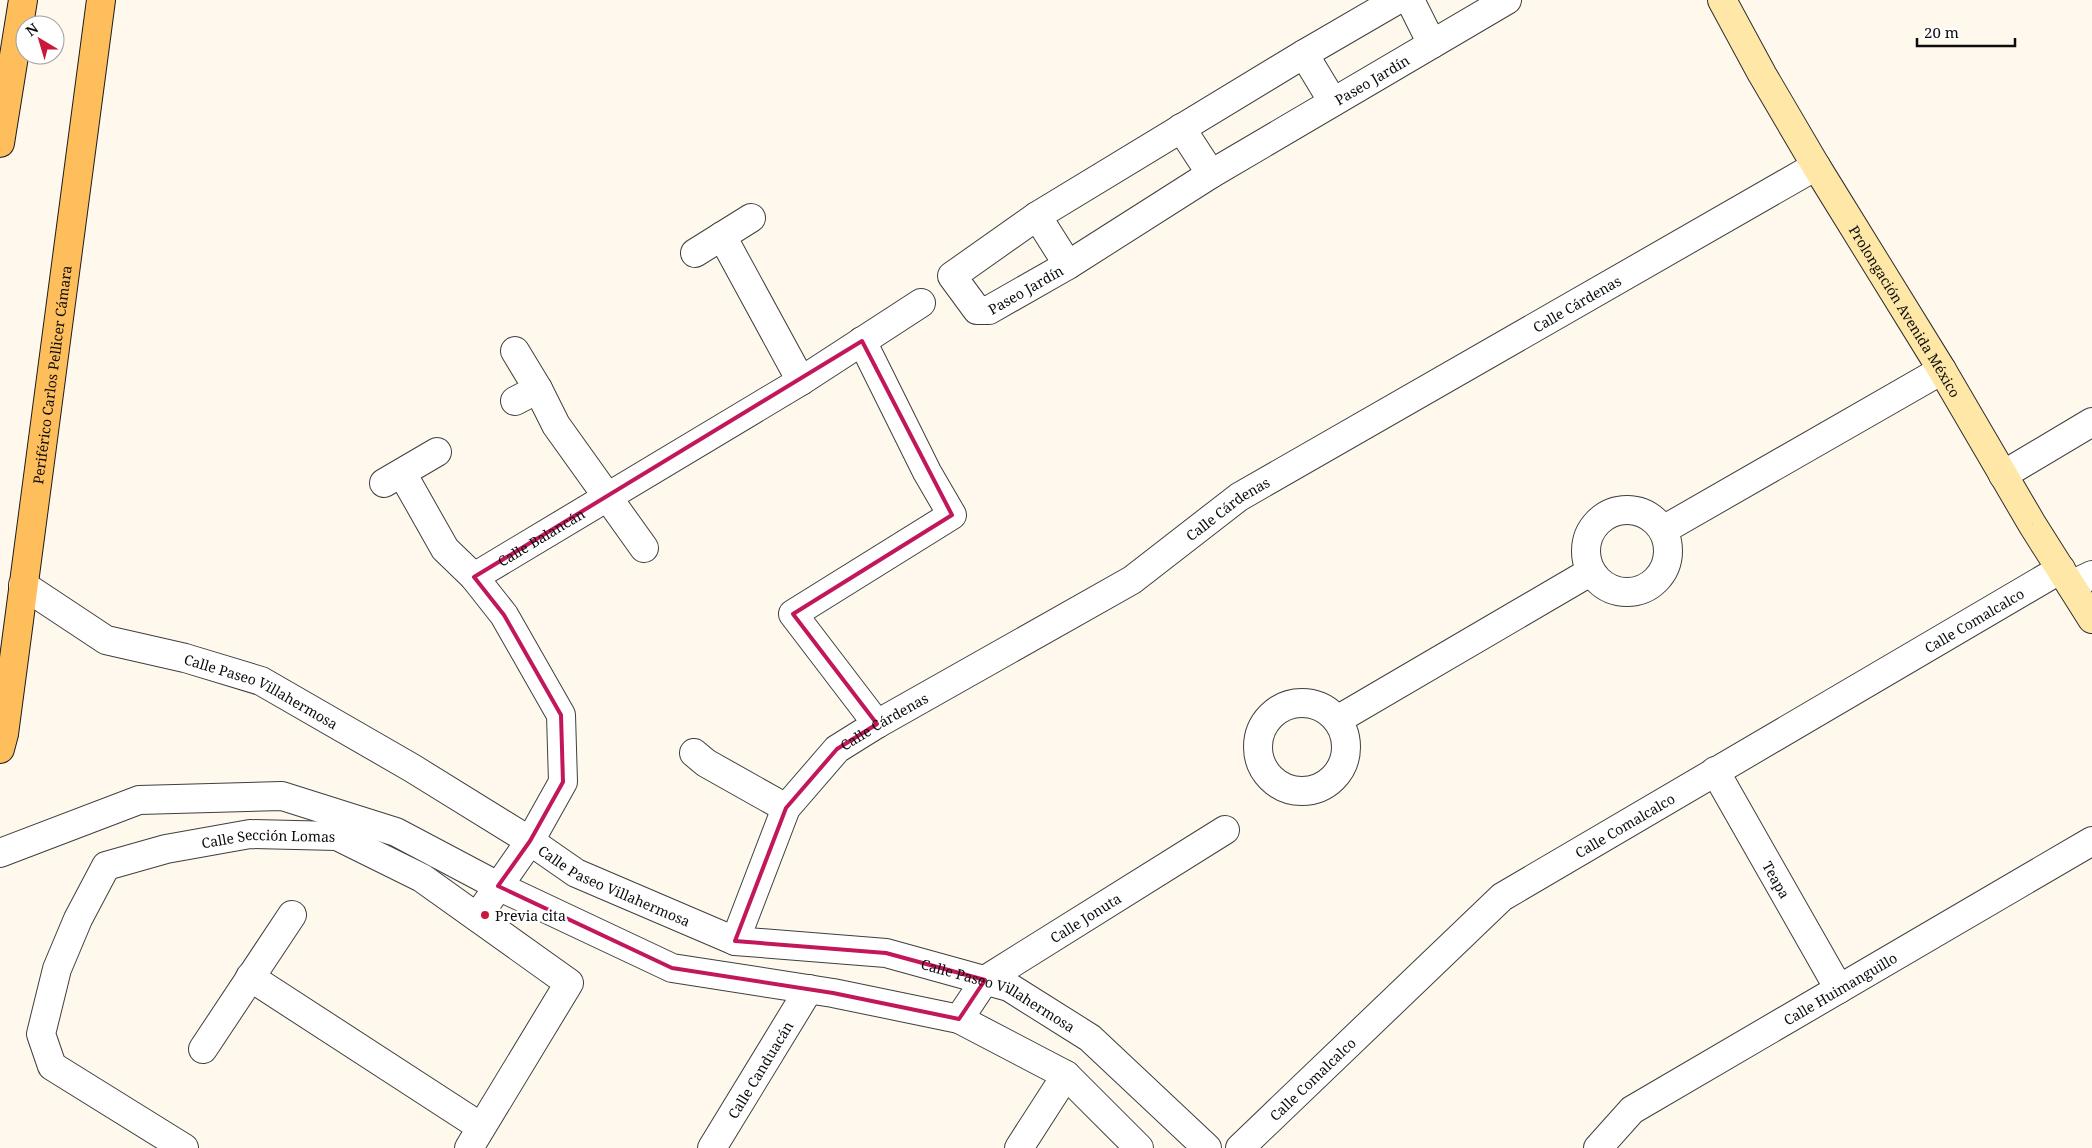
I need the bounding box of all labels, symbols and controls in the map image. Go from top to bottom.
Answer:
north arrow [15,15,65,65]
scale bar [1917,15,2014,47]
text: N [21,18,42,40]
text: 20 m [1924,22,1959,42]
street label: Paseo Jardín [1331,50,1413,109]
street label: Prolongación Avenida México [1845,221,1965,400]
street label: Paseo Jardín [984,260,1066,318]
street label: Periférico Carlos Pellicer Cámara [28,264,75,485]
street label: Calle Cárdenas [1529,271,1624,336]
street label: Calle Cárdenas [1182,472,1273,545]
street label: Calle Balancán [494,503,588,570]
street label: Calle Comalcalco [1921,583,2027,657]
street label: Calle Paseo Villahermosa [182,649,342,733]
street label: Calle Cárdenas [836,688,931,754]
street label: Calle Comalcalco [1571,788,1678,862]
street label: Calle Sección Lomas [200,824,336,852]
street label: Calle Paseo Villahermosa [535,840,693,930]
street label: Teapa [1759,858,1795,902]
street label: Calle Jonuta [1046,888,1124,947]
place label: Previa cita [495,906,566,925]
marker: Previa cita [479,909,491,921]
street label: Calle Huimanguillo [1780,948,1900,1029]
street label: Calle Paseo Villahermosa [919,954,1079,1036]
street label: Calle Canduacán [723,1017,797,1122]
street label: Calle Comalcalco [1265,1033,1359,1125]

